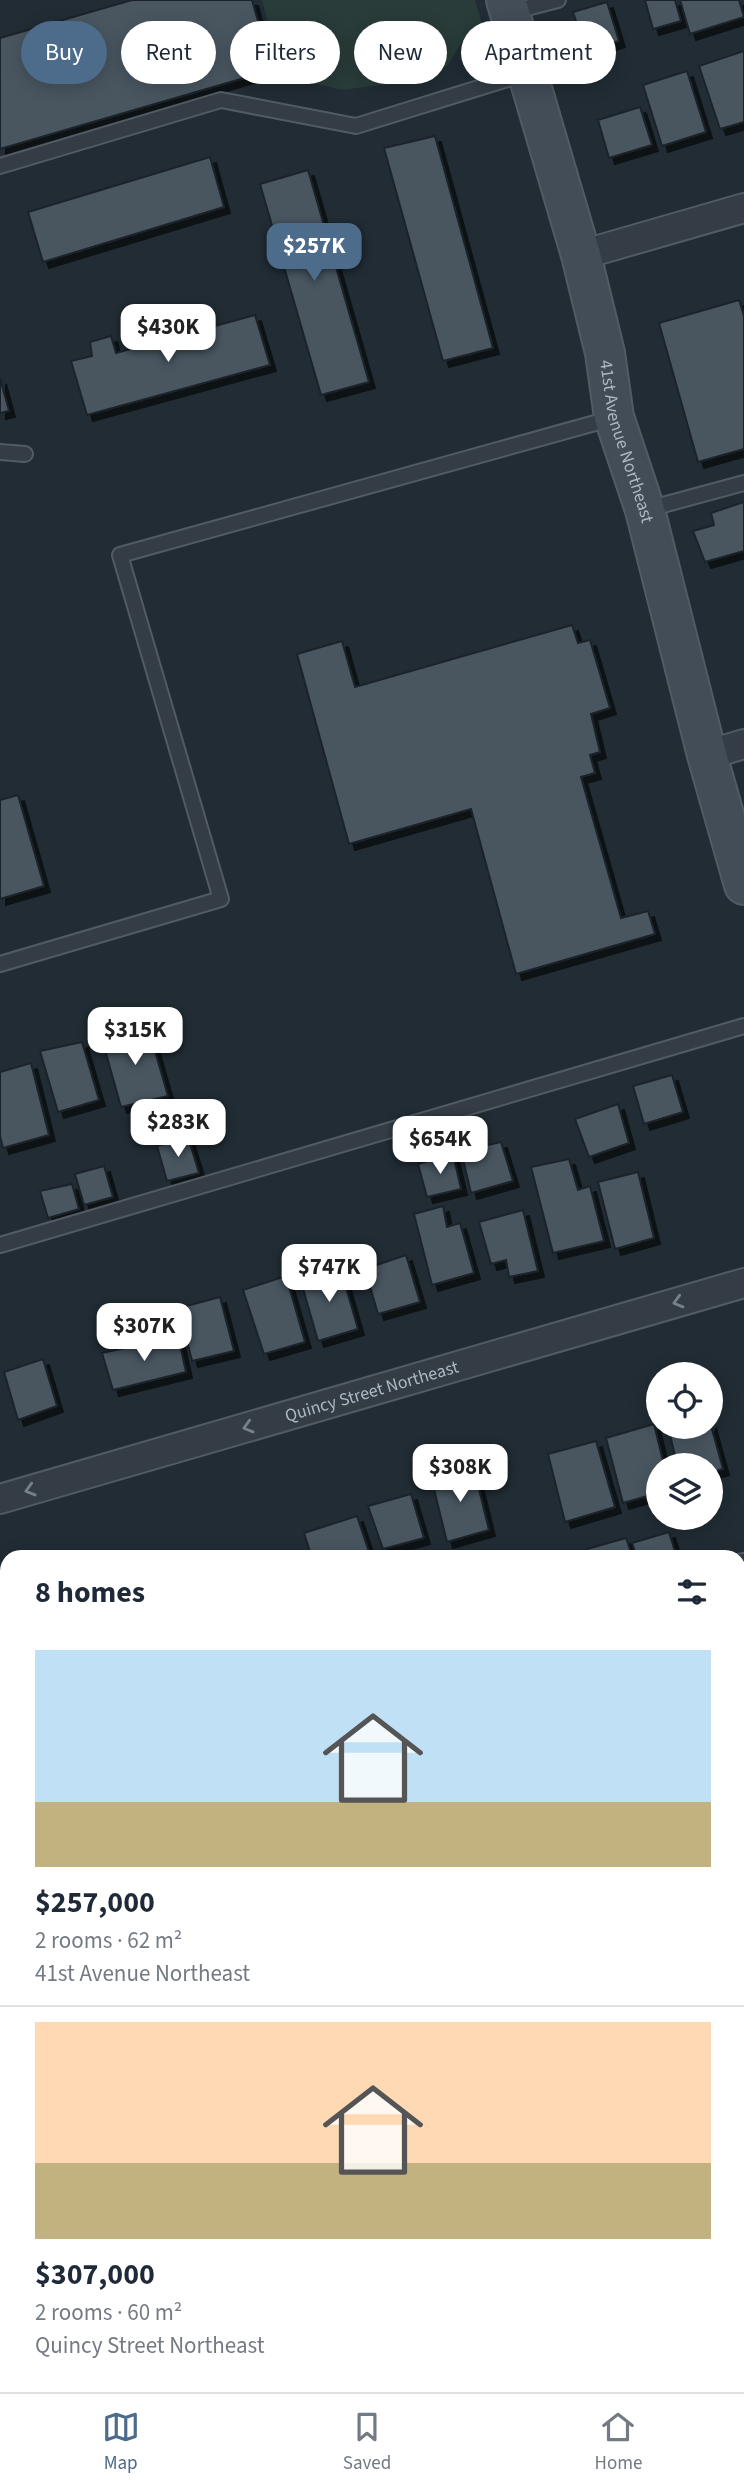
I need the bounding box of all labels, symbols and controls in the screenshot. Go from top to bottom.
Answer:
chip: Buy [21,21,107,84]
chip: Rent [121,21,216,84]
chip: Filters [230,21,340,84]
chip: New [354,21,447,84]
chip: Apartment [461,21,616,84]
pin: $257K [265,224,363,283]
text: $257K [283,229,345,262]
pin: $430K [119,304,217,364]
text: $430K [137,310,199,343]
street label: 41st Avenue Northeast [594,358,660,526]
pin: $315K [86,1007,184,1067]
text: $315K [104,1013,166,1046]
pin: $283K [129,1100,227,1159]
text: $283K [147,1105,209,1138]
pin: $654K [391,1116,489,1176]
text: $654K [409,1122,471,1155]
pin: $747K [280,1244,378,1304]
text: $747K [298,1250,360,1283]
one-way arrow [673,1294,685,1308]
pin: $307K [95,1304,193,1363]
text: $307K [113,1309,175,1342]
street label: Quincy Street Northeast [282,1354,461,1428]
map controls [646,1362,723,1530]
button: locate [646,1362,723,1439]
one-way arrow [242,1418,254,1433]
pin: $308K [411,1444,509,1504]
text: $308K [429,1450,491,1483]
button: layers [646,1453,723,1530]
one-way arrow [24,1482,36,1496]
text: 8 homes [35,1571,145,1614]
icon: filters [673,1573,711,1611]
icon: home [310,1695,436,1821]
text: $257,000 [35,1881,155,1924]
text: 2 rooms · 62 m² [35,1924,182,1957]
text: 41st Avenue Northeast [35,1957,250,1990]
icon: home [310,2067,436,2193]
text: $307,000 [35,2253,155,2296]
text: 2 rooms · 60 m² [35,2296,182,2329]
text: Quincy Street Northeast [35,2329,264,2362]
tab: Map [102,2408,140,2477]
tab: Saved [343,2408,391,2477]
tab: Home [595,2408,642,2477]

